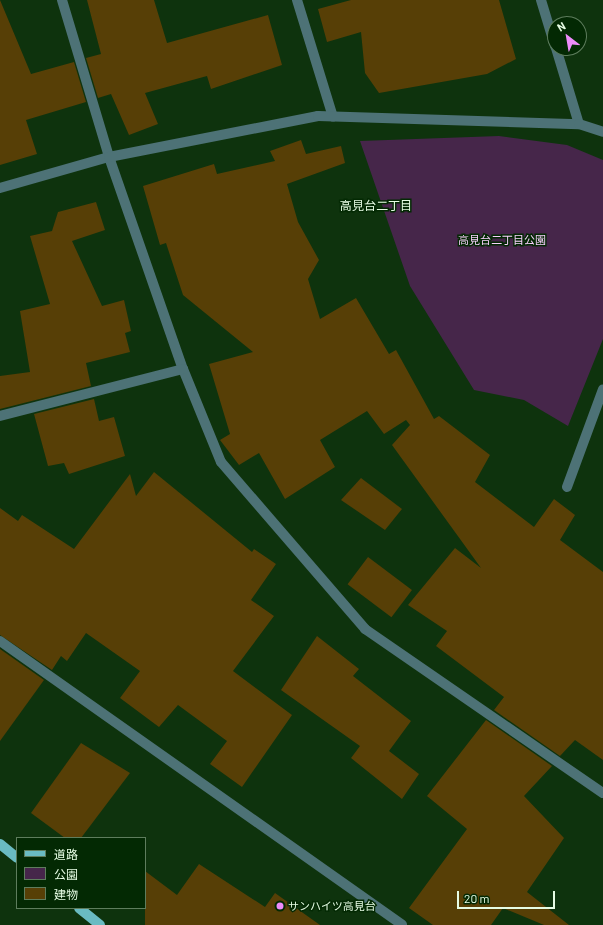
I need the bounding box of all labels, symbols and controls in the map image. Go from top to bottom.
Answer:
north arrow [547,16,587,56]
text: N [555,19,568,34]
district label: 高見台二丁目 [340,199,412,213]
park label: 高見台二丁目公園 [458,233,546,247]
legend [16,837,146,909]
text: 道路 [54,847,78,861]
text: 公園 [54,867,78,881]
scale bar [459,883,557,909]
text: 建物 [54,887,78,901]
text: 20 m [464,891,490,905]
place label: サンハイツ高見台 [288,899,376,913]
marker: サンハイツ高見台 [275,901,285,911]

